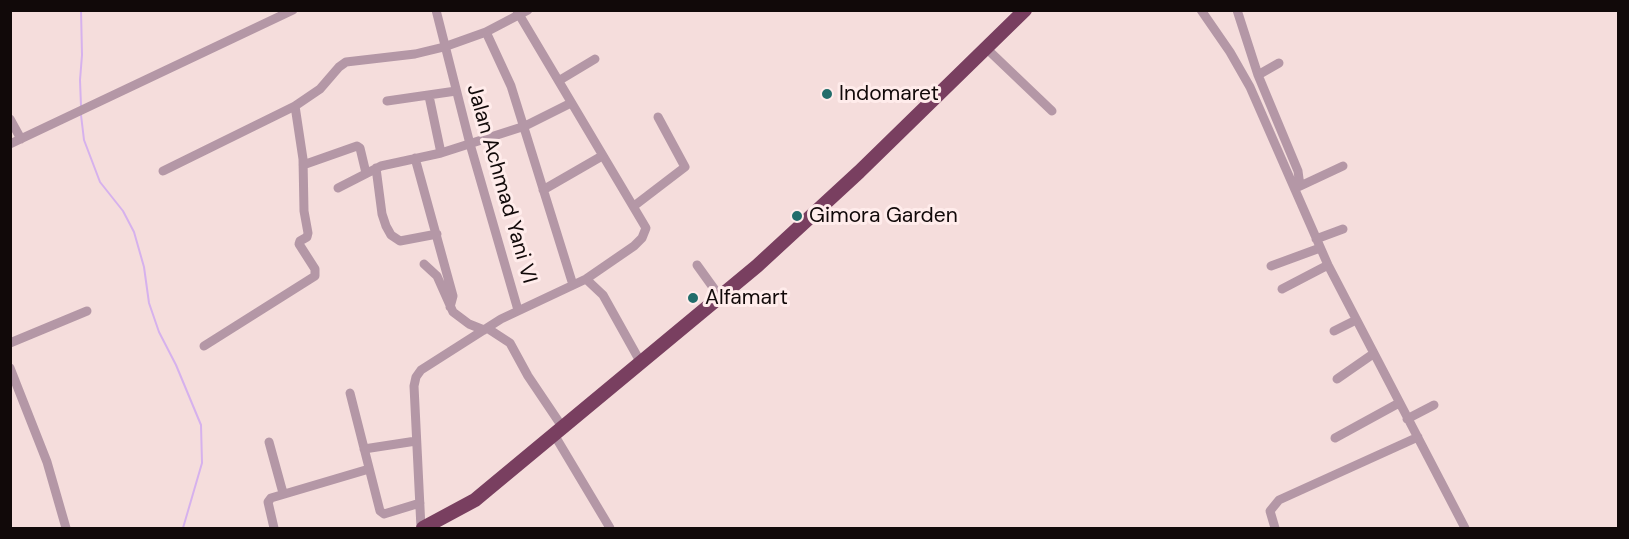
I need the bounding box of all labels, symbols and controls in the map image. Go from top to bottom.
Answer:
place label: Indomaret [839,81,939,107]
street label: Jalan Achmad Yani VI [461,82,541,286]
marker: Indomaret [820,87,834,101]
place label: Gimora Garden [809,203,958,229]
marker: Gimora Garden [790,209,804,223]
place label: Alfamart [705,285,788,311]
marker: Alfamart [686,291,700,305]

